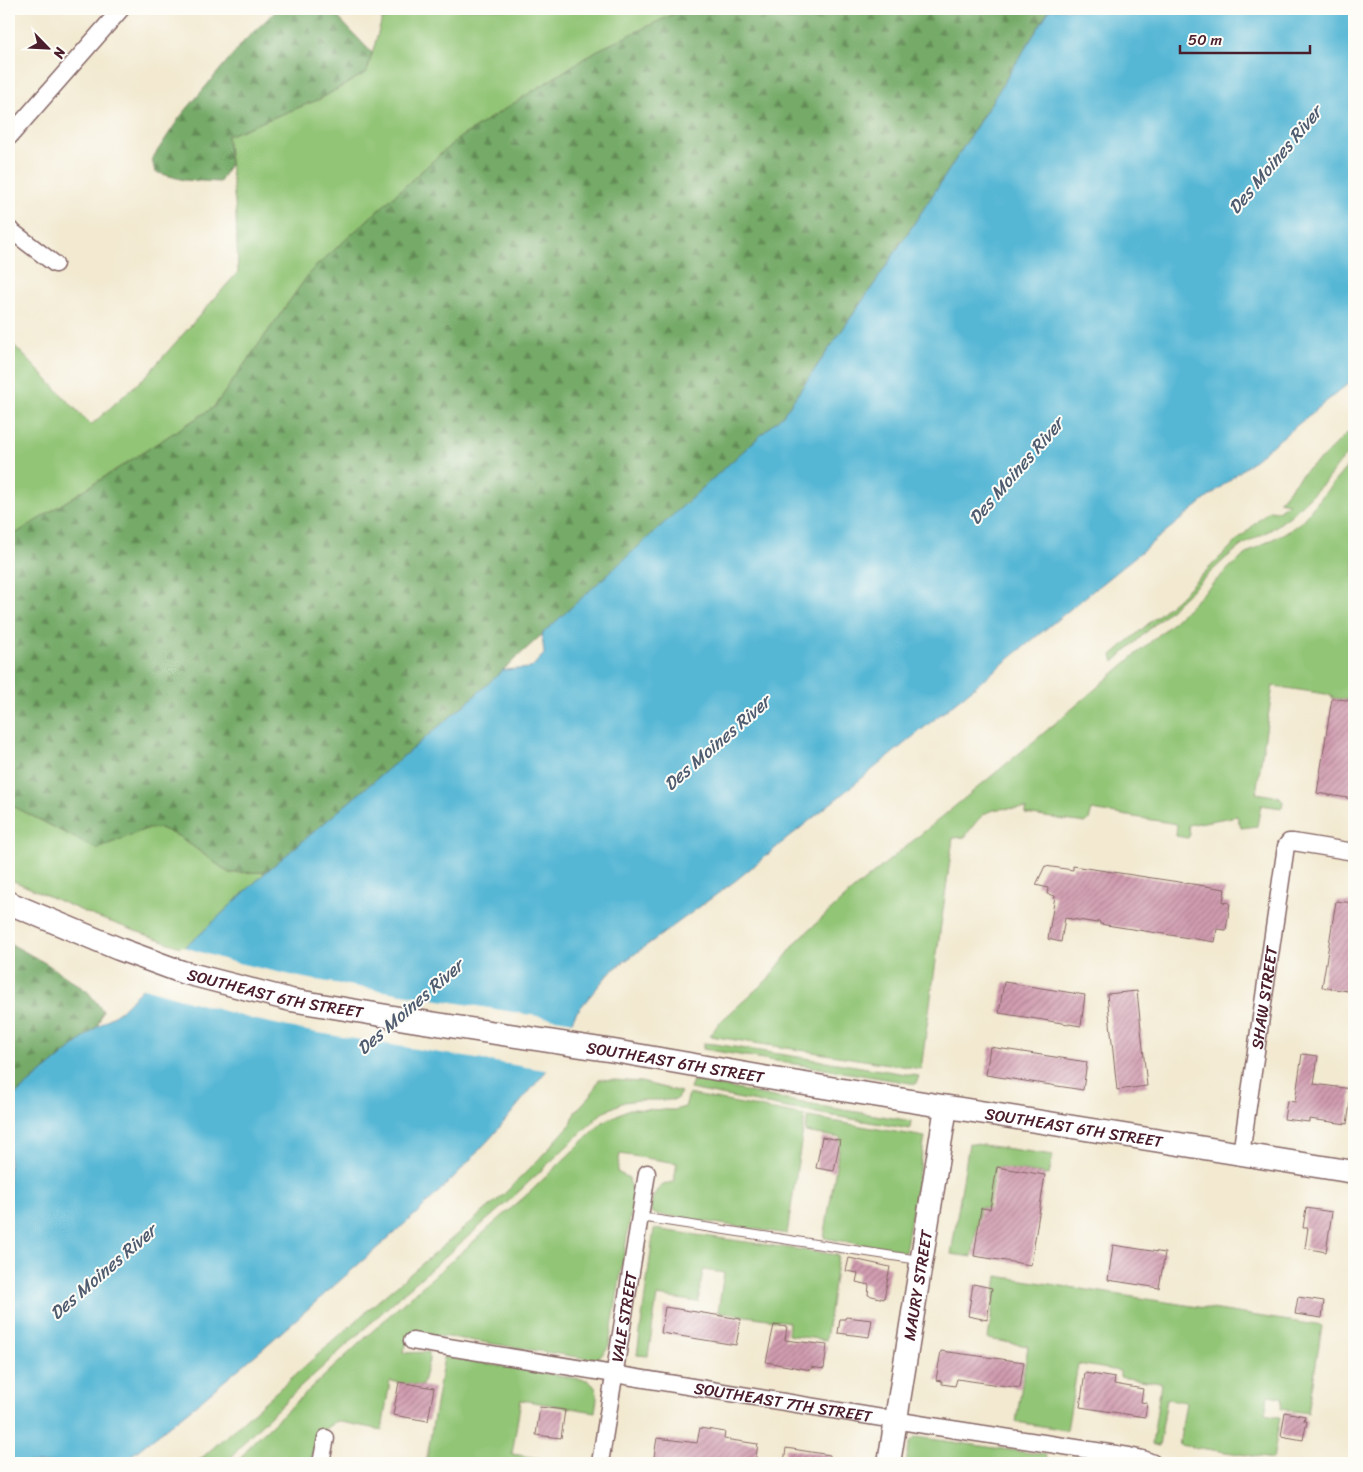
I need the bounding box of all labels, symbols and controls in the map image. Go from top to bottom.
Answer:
north arrow [22,22,72,72]
scale bar [1180,22,1310,54]
text: 50 m [1188,27,1223,53]
text: N [46,43,73,63]
water label: Des Moines River [1220,96,1333,222]
water label: Des Moines River [960,407,1074,532]
water label: Des Moines River [656,685,781,799]
street label: SHAW STREET [1242,943,1286,1051]
water label: Des Moines River [349,949,474,1063]
street label: SOUTHEAST 6TH STREET [184,960,367,1027]
street label: SOUTHEAST 6TH STREET [585,1033,767,1092]
street label: SOUTHEAST 6TH STREET [983,1099,1166,1156]
water label: Des Moines River [42,1214,167,1328]
street label: MAURY STREET [895,1227,941,1343]
street label: VALE STREET [603,1269,646,1364]
street label: SOUTHEAST 7TH STREET [692,1373,875,1431]

